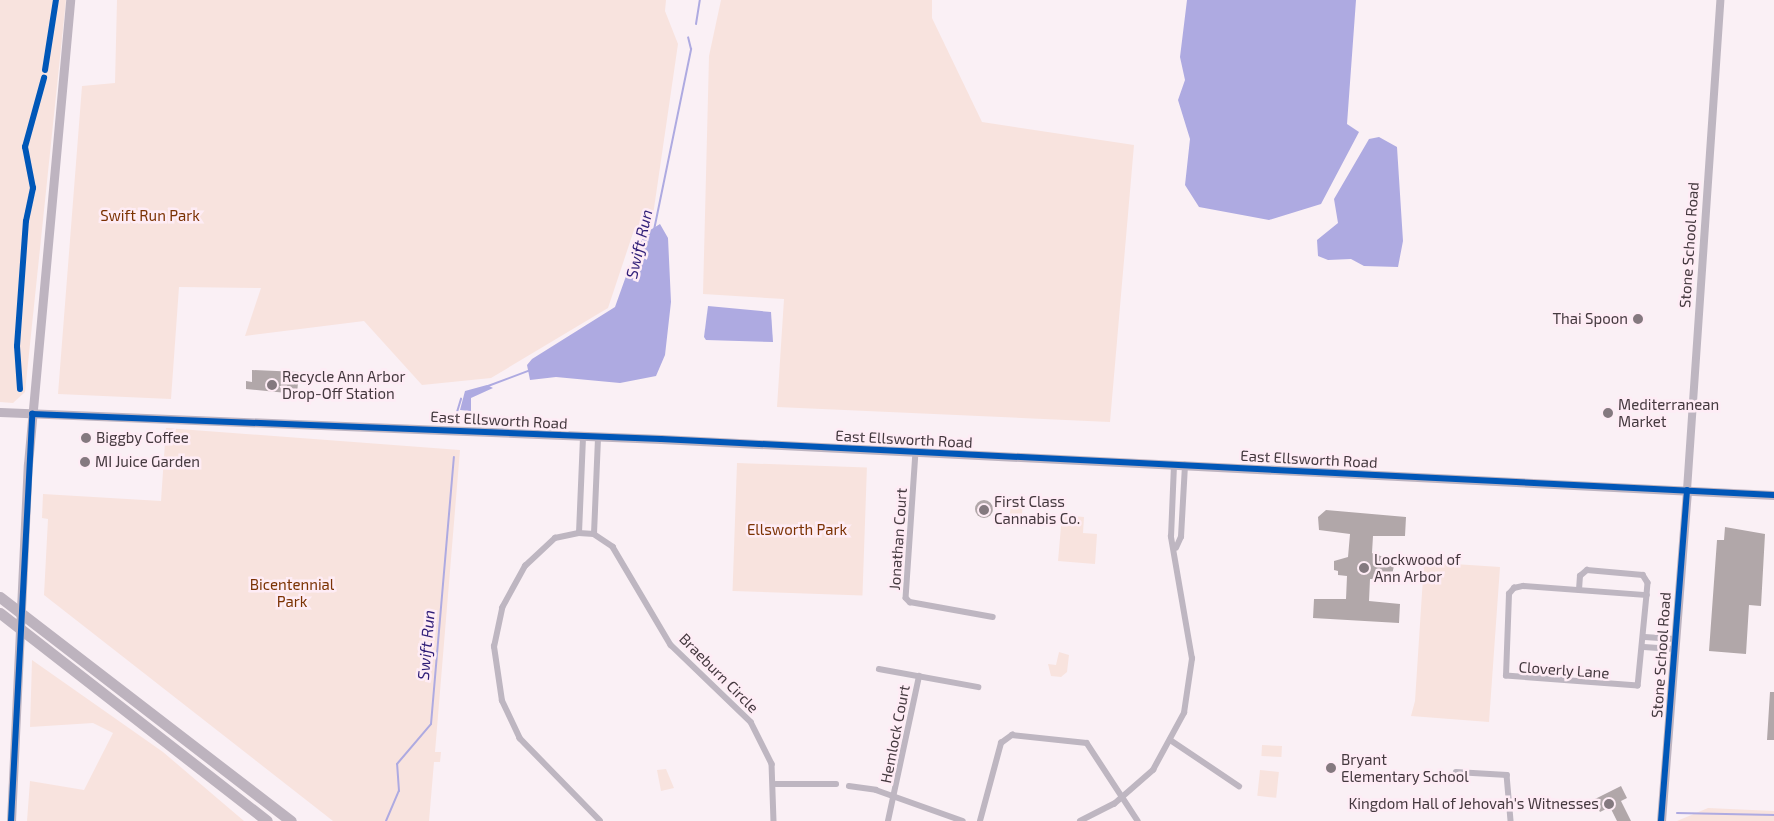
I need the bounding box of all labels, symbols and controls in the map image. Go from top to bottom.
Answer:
street label: Stone School Road [1676,181,1702,309]
park label: Swift Run Park [100,207,200,225]
water label: Swift Run [622,208,656,280]
place label: Thai Spoon [1552,310,1628,328]
marker: Thai Spoon [1632,313,1644,325]
place label: Recycle Ann Arbor Drop-Off Station [282,367,406,402]
marker: Recycle Ann Arbor Drop-Off Station [266,379,278,391]
place label: Mediterranean Market [1618,395,1719,430]
street label: East Ellsworth Road [430,407,568,433]
marker: Mediterranean Market [1602,407,1614,419]
street label: East Ellsworth Road [835,426,973,452]
place label: Biggby Coffee [96,429,189,447]
marker: Biggby Coffee [80,432,92,444]
street label: East Ellsworth Road [1240,446,1378,472]
place label: MI Juice Garden [95,453,200,471]
marker: MI Juice Garden [79,456,91,468]
street label: Jonathan Court [885,487,911,591]
place label: First Class Cannabis Co. [994,492,1080,527]
marker: First Class Cannabis Co. [978,504,990,516]
park label: Ellsworth Park [747,521,847,539]
place label: Lockwood of Ann Arbor [1374,550,1461,585]
marker: Lockwood of Ann Arbor [1358,562,1370,574]
park label: Bicentennial Park [250,575,334,610]
street label: Stone School Road [1648,591,1674,719]
water label: Swift Run [413,609,439,681]
street label: Braeburn Circle [676,630,762,716]
street label: Cloverly Lane [1518,658,1610,682]
street label: Hemlock Court [877,683,913,785]
place label: Bryant Elementary School [1341,750,1469,785]
marker: Bryant Elementary School [1325,762,1337,774]
place label: Kingdom Hall of Jehovah's Witnesses [1347,795,1599,813]
marker: Kingdom Hall of Jehovah's Witnesses [1603,798,1615,810]

